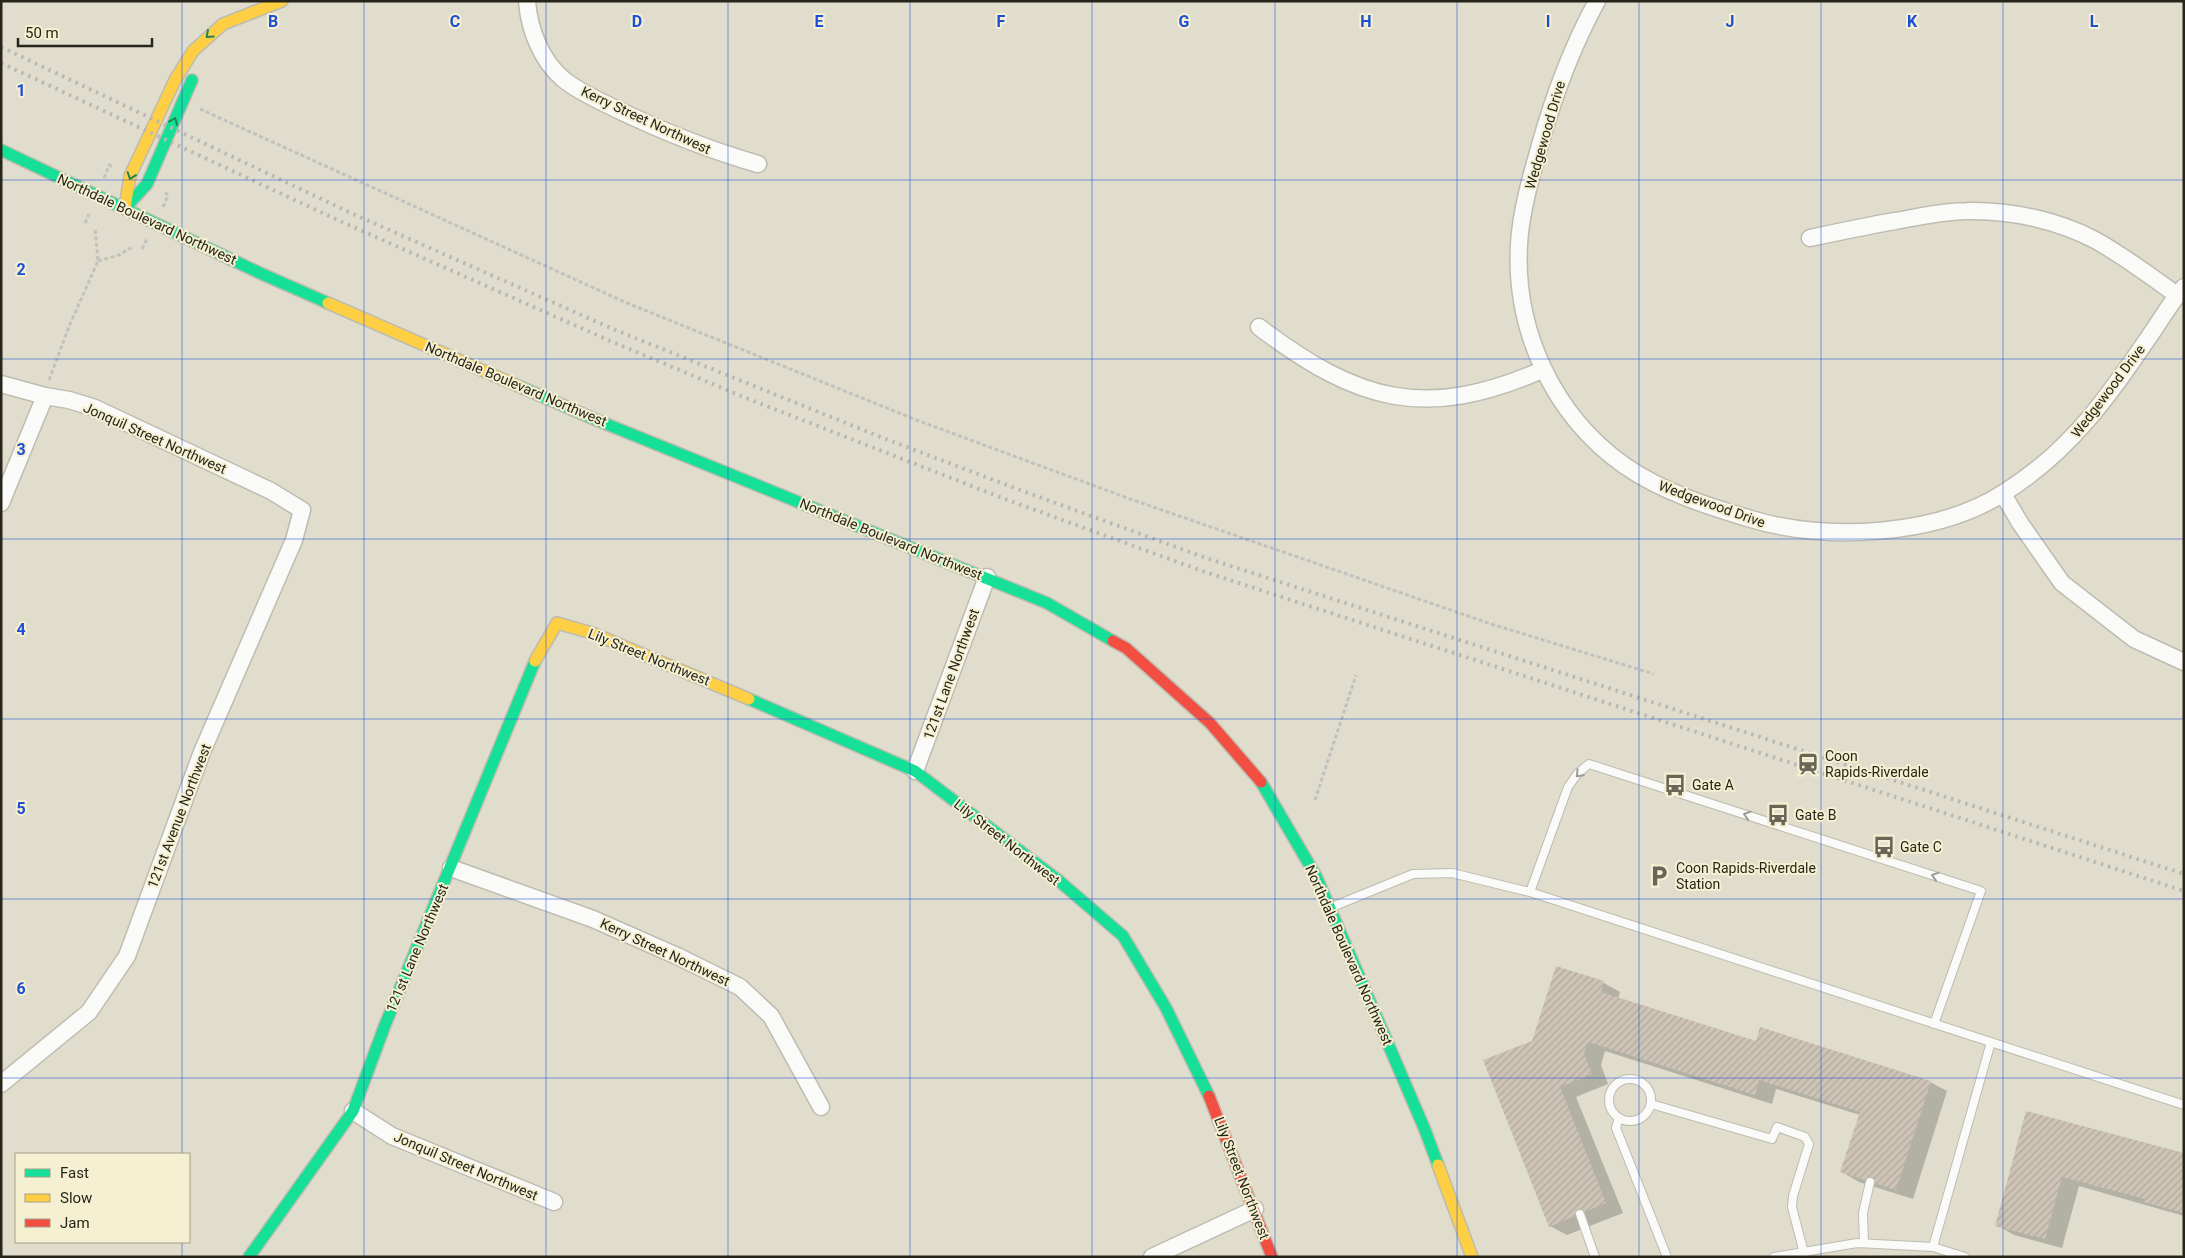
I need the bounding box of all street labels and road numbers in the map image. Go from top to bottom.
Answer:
street label: Wedgewood Drive [1522,79,1568,191]
street label: Kerry Street Northwest [579,83,714,157]
street label: Northdale Boulevard Northwest [55,170,239,268]
street label: Northdale Boulevard Northwest [423,338,610,430]
street label: Wedgewood Drive [2068,341,2148,441]
street label: Jonquil Street Northwest [81,399,229,477]
street label: Wedgewood Drive [1657,477,1767,531]
street label: Northdale Boulevard Northwest [797,495,985,583]
street label: 121st Lane Northwest [920,606,982,741]
street label: Lily Street Northwest [586,625,713,689]
street label: 121st Avenue Northwest [144,741,214,890]
street label: Lily Street Northwest [951,796,1063,889]
street label: Northdale Boulevard Northwest [1302,862,1396,1048]
street label: 121st Lane Northwest [383,881,451,1015]
street label: Kerry Street Northwest [598,915,733,989]
street label: Lily Street Northwest [1211,1114,1273,1242]
street label: Jonquil Street Northwest [392,1128,541,1204]

